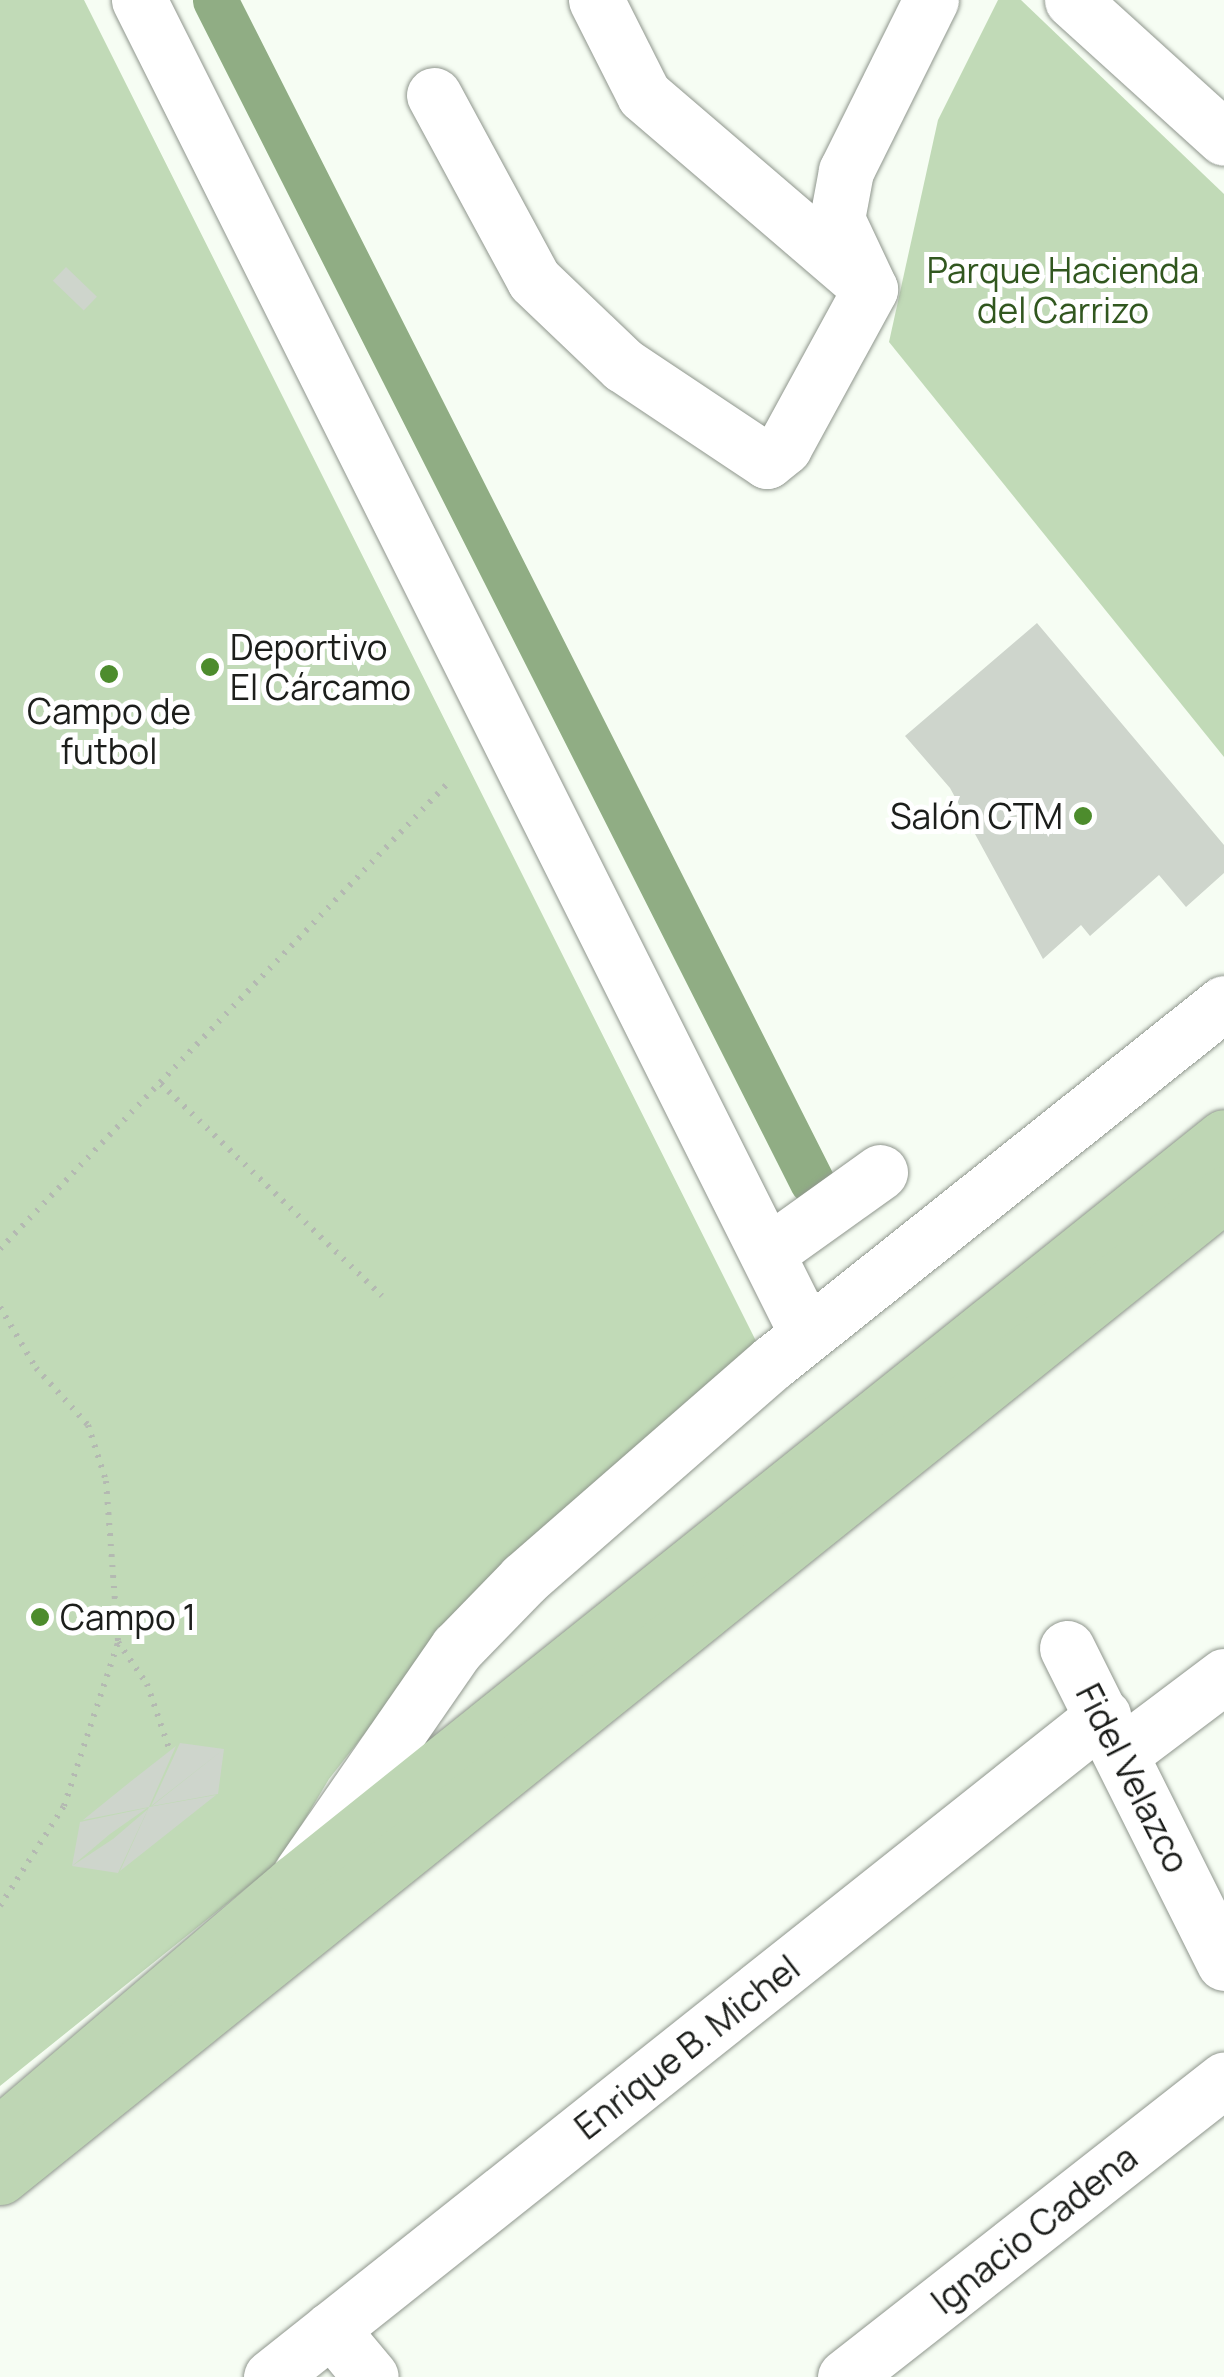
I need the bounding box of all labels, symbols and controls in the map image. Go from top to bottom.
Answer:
park label: Parque Hacienda del Carrizo [927,249,1199,331]
place label: Deportivo El Cárcamo [230,626,411,708]
marker: Deportivo El Cárcamo [199,656,221,678]
marker: Campo de futbol [98,663,120,685]
place label: Campo de futbol [27,690,191,772]
place label: Salón CTM [890,795,1063,837]
marker: Salón CTM [1072,805,1094,827]
place label: Campo 1 [60,1596,196,1638]
marker: Campo 1 [29,1606,51,1628]
street label: Fidel Velazco [1068,1677,1198,1879]
street label: Enrique B. Michel [566,1946,808,2148]
street label: Ignacio Cadena [923,2136,1145,2322]

